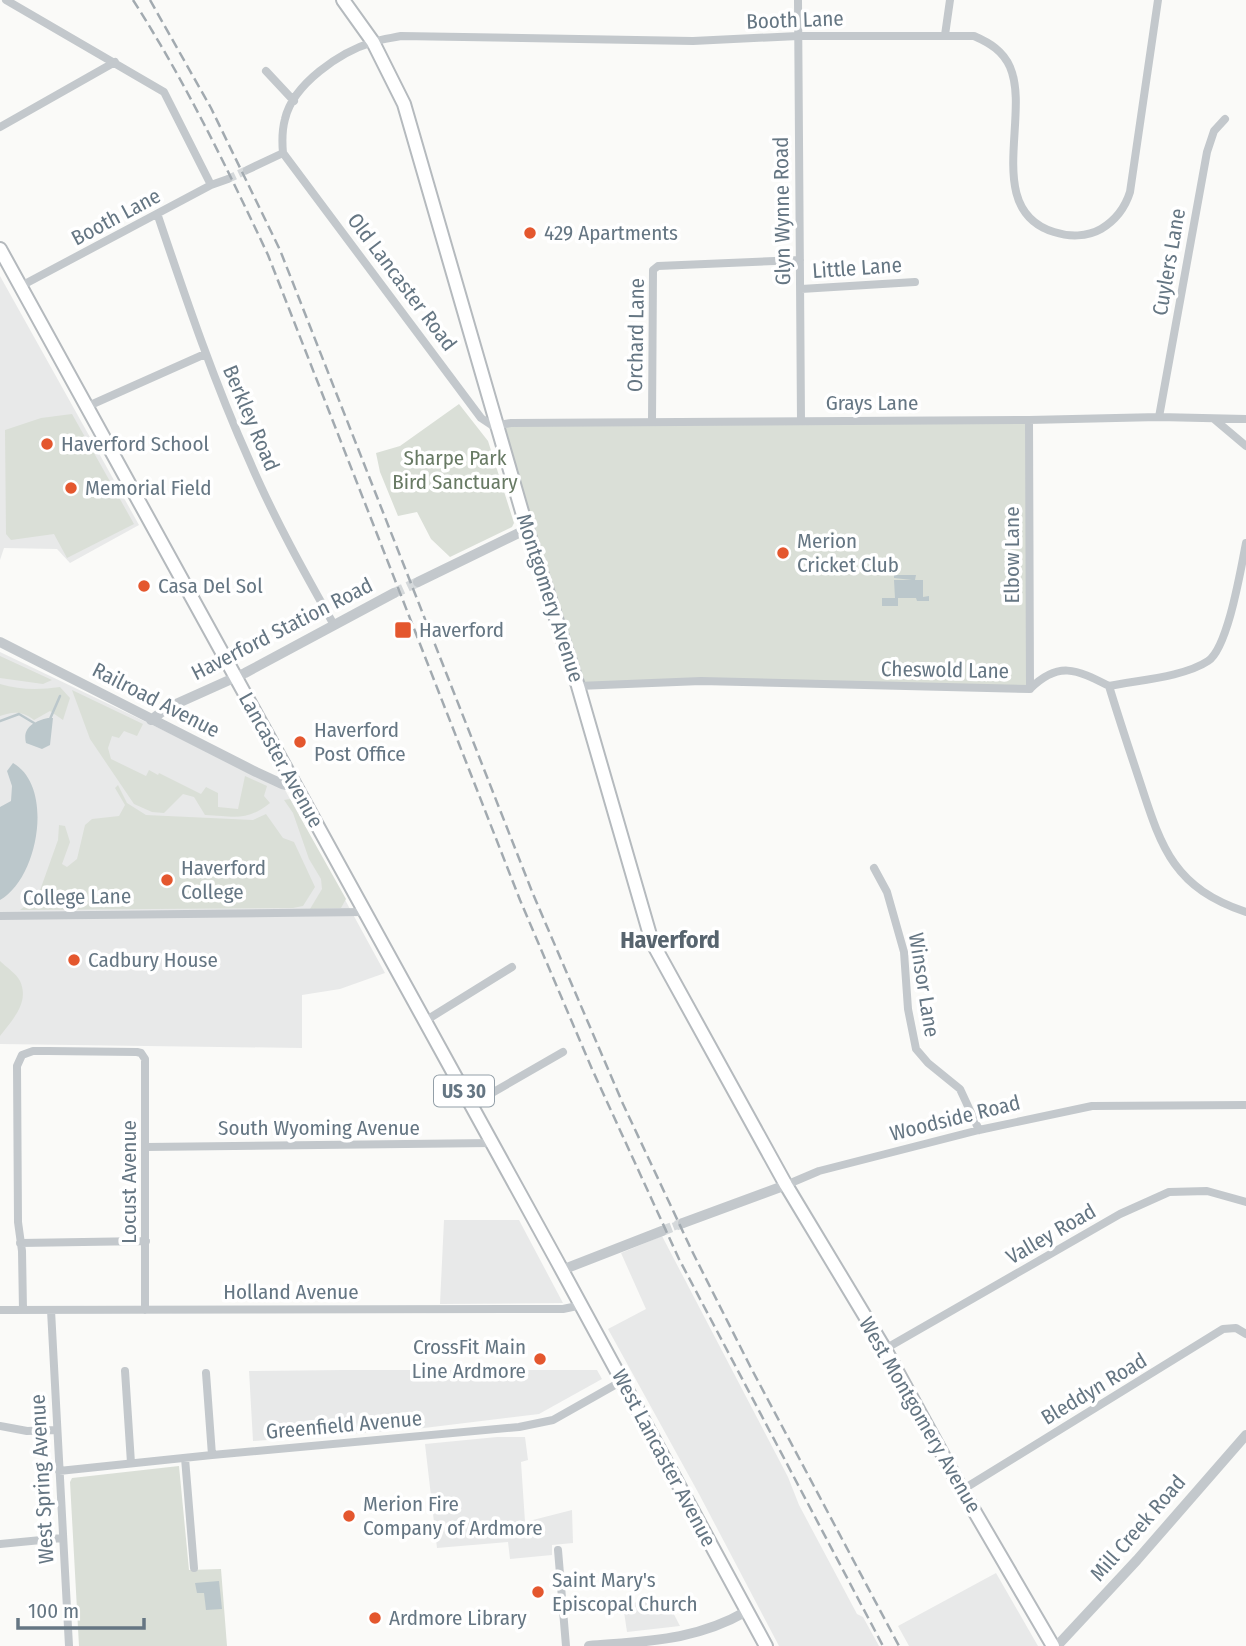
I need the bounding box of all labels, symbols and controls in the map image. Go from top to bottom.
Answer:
street label: Booth Lane [746,5,844,35]
street label: Glyn Wynne Road [768,136,796,286]
street label: Booth Lane [67,183,165,251]
street label: Cuylers Lane [1147,206,1191,318]
street label: Old Lancaster Road [342,208,462,356]
place label: 429 Apartments [544,220,678,246]
marker: 429 Apartments [522,225,538,241]
street label: Little Lane [811,252,903,284]
street label: Orchard Lane [622,278,650,392]
street label: Berkley Road [217,361,285,475]
street label: Grays Lane [826,390,918,416]
place label: Haverford School [61,431,209,457]
marker: Haverford School [39,436,55,452]
park label: Sharpe Park Bird Sanctuary [392,445,518,495]
place label: Memorial Field [85,475,212,501]
marker: Memorial Field [63,480,79,496]
street label: Elbow Lane [999,506,1025,604]
street label: Montgomery Avenue [511,511,589,685]
place label: Merion Cricket Club [797,528,899,578]
marker: Merion Cricket Club [775,545,791,561]
street label: Haverford Station Road [187,572,377,686]
place label: Casa Del Sol [158,573,263,599]
marker: Casa Del Sol [136,578,152,594]
place label: Haverford [419,617,504,643]
marker: Haverford [393,620,413,640]
street label: Cheswold Lane [881,656,1009,684]
street label: Railroad Avenue [88,657,224,743]
street label: Lancaster Avenue [233,688,329,832]
place label: Haverford Post Office [314,717,406,767]
marker: Haverford Post Office [292,734,308,750]
place label: Haverford College [181,855,266,905]
marker: Haverford College [159,872,175,888]
street label: College Lane [23,883,131,911]
district label: Haverford [620,926,720,954]
street label: Winsor Lane [903,931,945,1039]
place label: Cadbury House [88,947,218,973]
marker: Cadbury House [66,952,82,968]
road number: US 30 [434,1076,494,1106]
street label: Woodside Road [887,1089,1023,1147]
street label: South Wyoming Avenue [218,1115,420,1141]
street label: Locust Avenue [116,1120,142,1244]
street label: Valley Road [1002,1198,1100,1270]
street label: Holland Avenue [223,1279,359,1305]
street label: West Montgomery Avenue [853,1312,987,1518]
place label: CrossFit Main Line Ardmore [412,1334,526,1384]
street label: Bleddyn Road [1036,1347,1152,1431]
marker: CrossFit Main Line Ardmore [532,1351,548,1367]
street label: West Lancaster Avenue [606,1365,722,1551]
street label: West Spring Avenue [25,1394,59,1564]
street label: Greenfield Avenue [265,1405,423,1445]
street label: Mill Creek Road [1085,1470,1191,1586]
place label: Merion Fire Company of Ardmore [363,1491,543,1541]
marker: Merion Fire Company of Ardmore [341,1508,357,1524]
place label: Saint Mary's Episcopal Church [552,1567,698,1617]
marker: Saint Mary's Episcopal Church [530,1584,546,1600]
scale bar [18,1586,144,1630]
text: 100 m [28,1598,79,1624]
place label: Ardmore Library [389,1605,527,1631]
marker: Ardmore Library [367,1610,383,1626]

